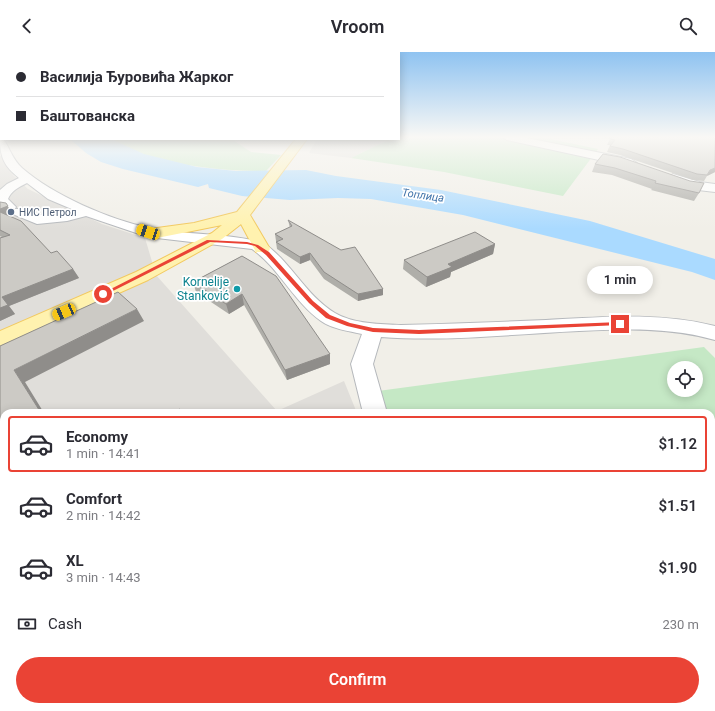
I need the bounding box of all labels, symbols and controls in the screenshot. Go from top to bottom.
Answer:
icon: back [16,15,38,37]
icon: search [677,15,699,37]
text: Vroom [331,16,384,37]
text: Василија Ђуровића Жарког [40,68,233,86]
text: Баштованска [40,107,135,125]
water label: Топлица [401,186,445,205]
marker: НИС Петрол [6,207,16,217]
place label: НИС Петрол [19,207,77,218]
car [135,223,161,241]
callout: 1 min [587,266,653,294]
text: 1 min [604,272,636,287]
place label: Kornelije Stanković [177,275,229,303]
marker: Kornelije Stanković [232,284,242,294]
route start [94,285,112,303]
car [51,302,77,322]
route end [611,315,629,333]
map controls [667,361,703,397]
button: locate [667,361,703,397]
icon: car [18,426,54,462]
text: Economy [66,428,128,446]
text: $1.12 [658,435,697,453]
text: 1 min · 14:41 [66,446,141,461]
icon: car [18,488,54,524]
text: Comfort [66,490,122,508]
text: $1.51 [658,497,697,515]
text: 2 min · 14:42 [66,508,141,523]
icon: car [18,550,54,586]
text: XL [66,552,84,570]
text: $1.90 [658,559,697,577]
text: 3 min · 14:43 [66,570,141,585]
icon: cash [16,613,38,635]
text: Cash [48,615,82,633]
text: 230 m [662,617,699,632]
button: Confirm [16,657,699,703]

